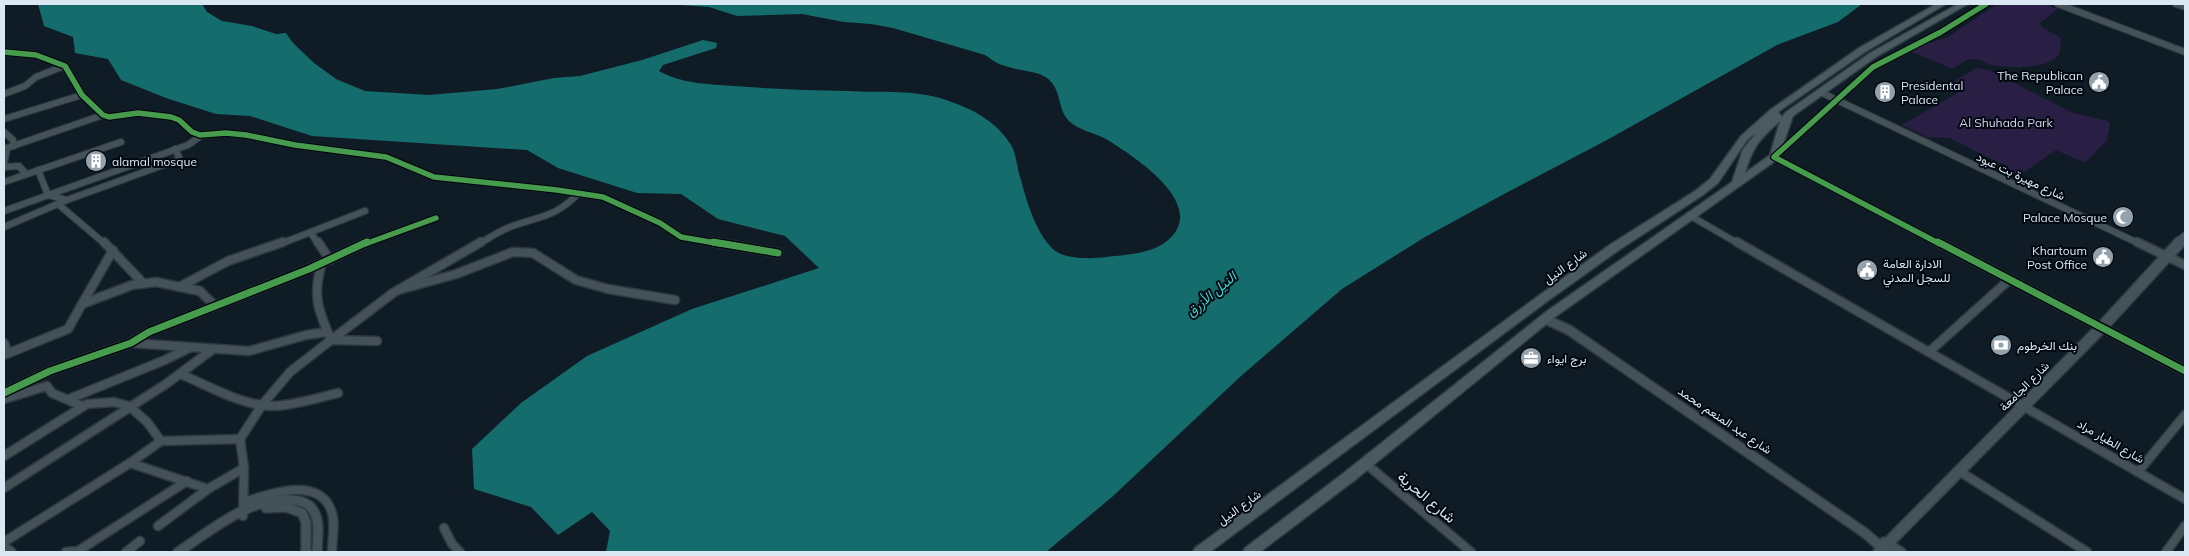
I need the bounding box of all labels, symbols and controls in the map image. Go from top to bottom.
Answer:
place label: The Republican Palace [1997,68,2083,97]
public building icon: The Republican Palace [2087,70,2111,94]
place label: Presidental Palace [1901,78,1963,107]
building icon: Presidental Palace [1873,80,1897,104]
park label: Al Shuhada Park [1959,115,2053,130]
building icon: alamal mosque [84,149,108,173]
street label: شارع مهيرة بت عبود [1973,149,2068,205]
place label: alamal mosque [112,154,197,169]
mosque icon: Palace Mosque [2111,205,2135,229]
place label: Palace Mosque [2023,210,2107,225]
place label: Khartoum Post Office [2027,243,2087,272]
street label: شارع النيل [1540,245,1591,288]
public building icon: Khartoum Post Office [2091,245,2115,269]
place label: الادارة العامة للسجل المدني [1883,256,1950,288]
public building icon: الادارة العامة للسجل المدني [1855,258,1879,282]
water label: النيل الأزرق [1182,267,1241,320]
bank icon: بنك الخرطوم [1989,333,2013,357]
place label: بنك الخرطوم [2017,338,2077,354]
office icon: برج ايواء [1519,346,1543,370]
place label: برج ايواء [1547,351,1586,368]
street label: شارع الجامعة [1996,358,2053,415]
street label: شارع عبد المنعم محمد [1674,383,1775,459]
street label: شارع الطيار مراد [2074,416,2147,468]
street label: شارع الحرية [1393,467,1460,529]
street label: شارع النيل [1214,486,1265,529]

